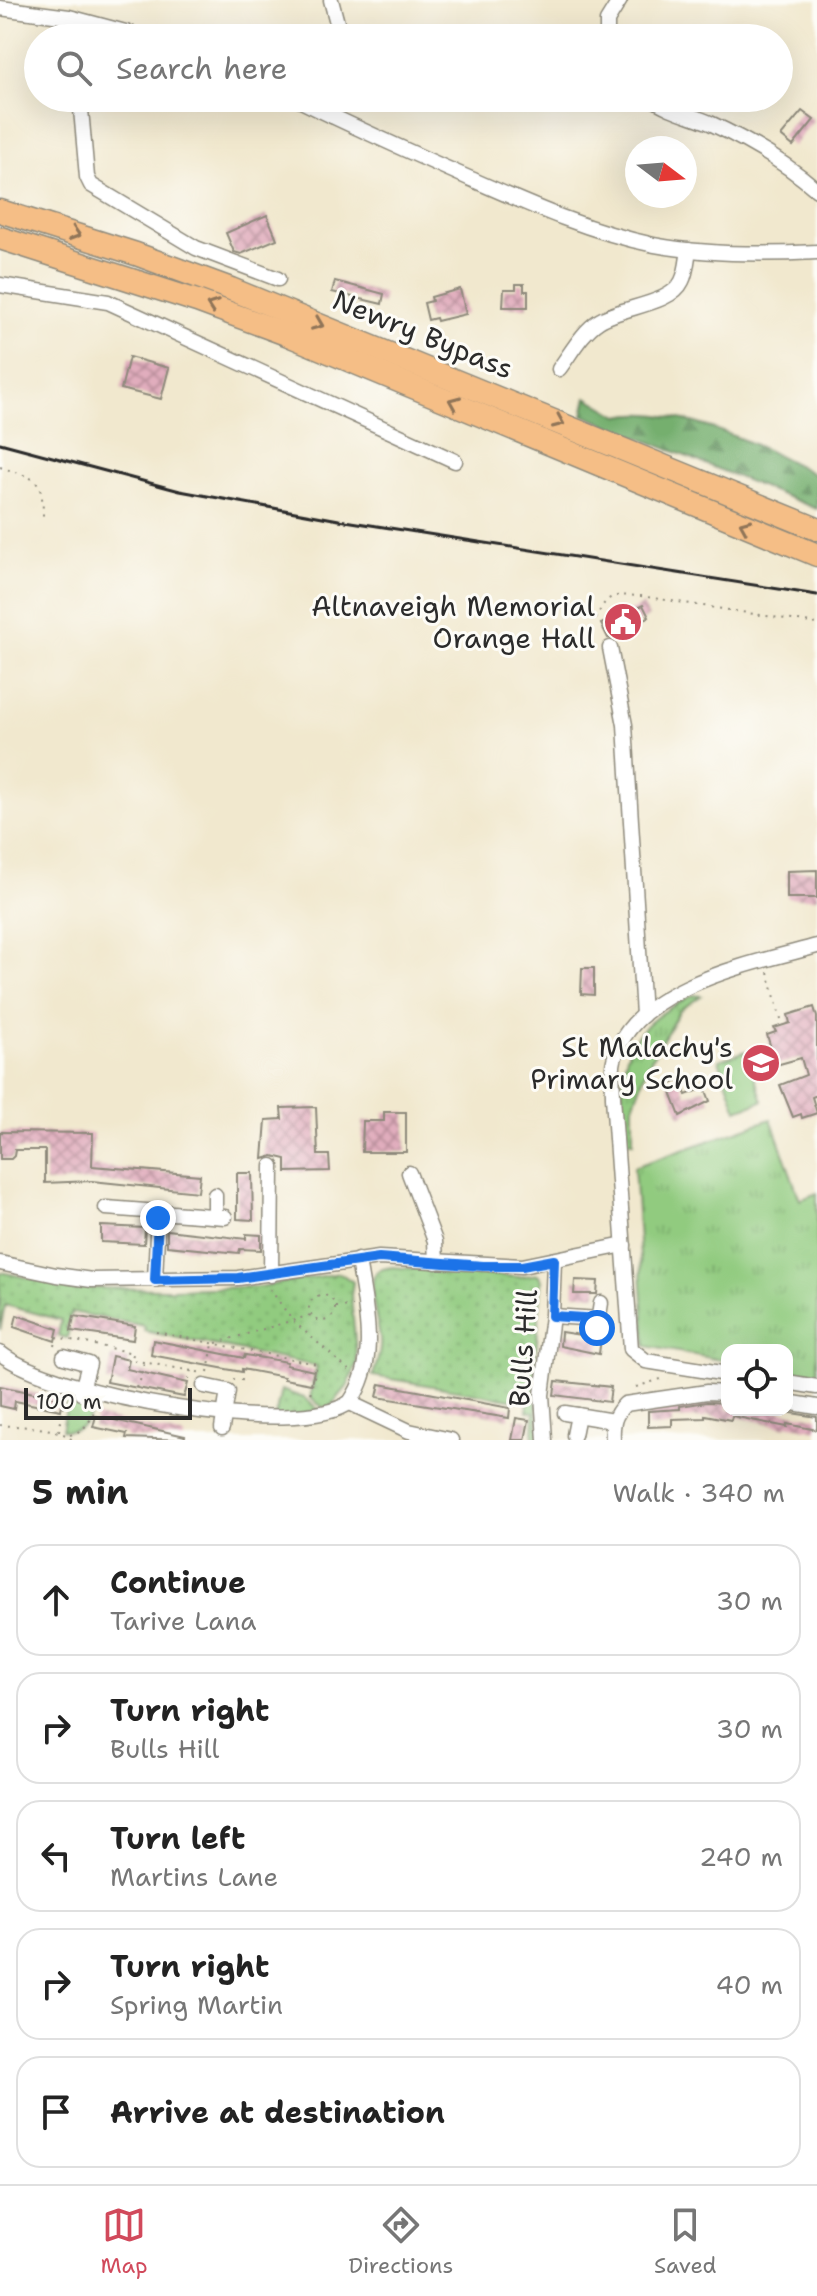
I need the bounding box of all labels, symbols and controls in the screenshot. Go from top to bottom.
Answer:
search box [24,24,793,112]
icon: search [52,46,96,90]
text: Search here [116,48,287,89]
north arrow [625,136,697,208]
one-way arrow [67,225,81,241]
street label: Newry Bypass [327,280,519,388]
one-way arrow [206,300,220,316]
one-way arrow [310,314,324,331]
one-way arrow [448,396,462,412]
one-way arrow [551,413,565,429]
one-way arrow [739,519,753,535]
place label: Altnaveigh Memorial Orange Hall [311,587,596,657]
public building icon: Altnaveigh Memorial Orange Hall [602,601,644,643]
place label: St Malachy's Primary School [530,1028,734,1098]
school or university icon: St Malachy's Primary School [740,1042,782,1084]
route end [140,1200,176,1236]
street label: Bulls Hill [500,1287,546,1408]
route start [579,1310,615,1346]
map controls [721,1344,793,1416]
button: locate [721,1344,793,1416]
scale bar [24,1384,192,1420]
text: 100 m [36,1387,102,1416]
text: 5 min [32,1469,129,1515]
text: Walk · 340 m [612,1475,785,1510]
text: Continue [110,1562,246,1603]
icon: ahead [34,1578,78,1622]
text: 30 m [716,1583,783,1618]
text: Tarive Lana [110,1603,256,1638]
text: Turn right [110,1690,269,1731]
icon: right [34,1706,78,1750]
text: 30 m [716,1711,783,1746]
text: Bulls Hill [110,1731,219,1766]
text: Turn left [110,1818,245,1859]
icon: left [34,1834,78,1878]
text: 240 m [699,1839,783,1874]
text: Martins Lane [110,1859,278,1894]
text: Turn right [110,1946,269,1987]
icon: right [34,1962,78,2006]
text: 40 m [716,1967,783,2002]
text: Spring Martin [110,1987,283,2022]
icon: arrive [34,2090,78,2134]
text: Arrive at destination [110,2092,445,2133]
tab: Map [100,2203,148,2280]
tab: Directions [348,2203,453,2280]
tab: Saved [654,2203,717,2280]

